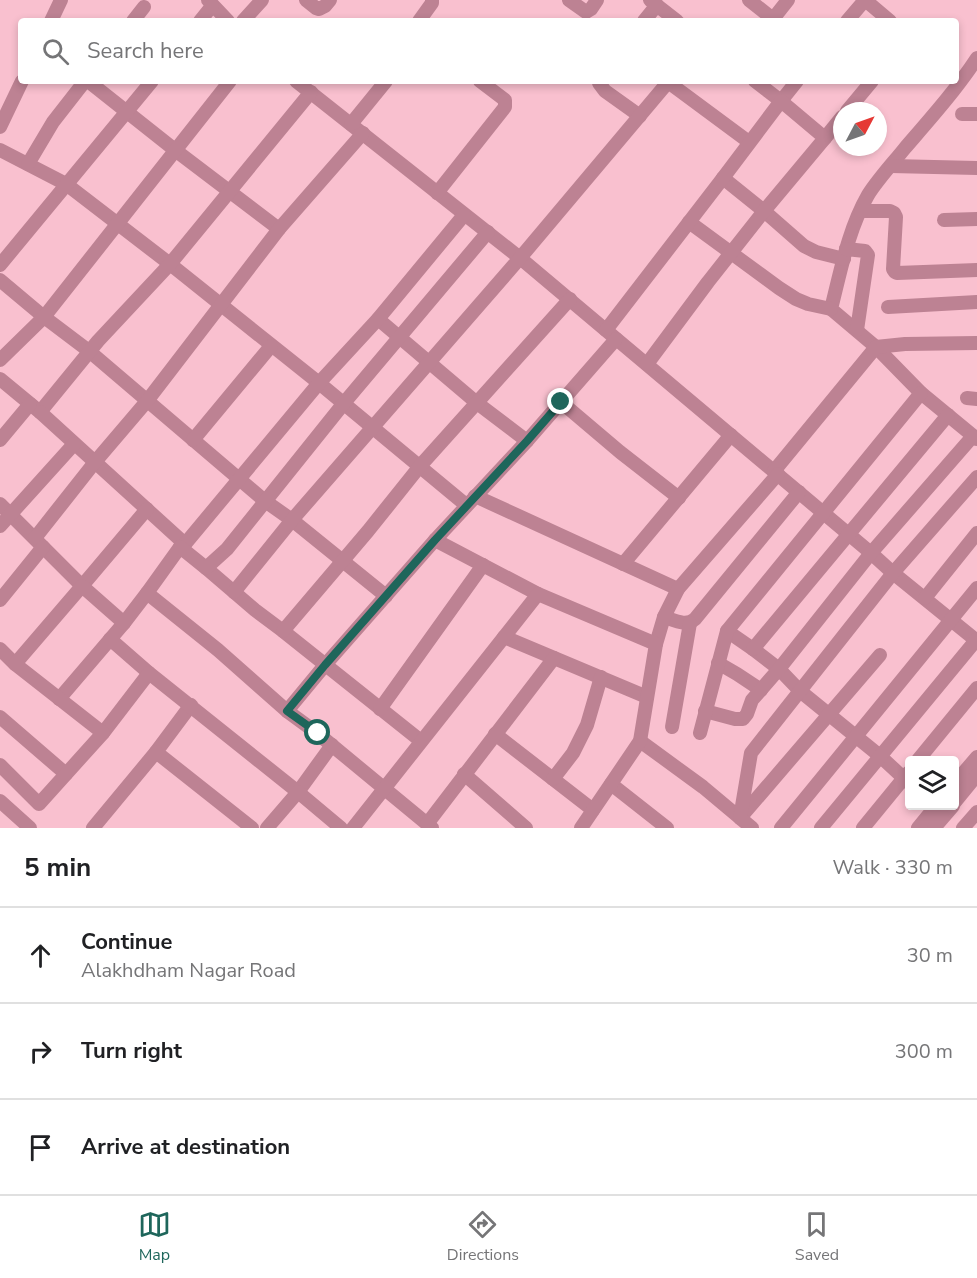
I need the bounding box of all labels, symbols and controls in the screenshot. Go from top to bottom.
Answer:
search box [18,18,959,84]
icon: search [39,35,72,68]
text: Search here [87,36,204,66]
north arrow [833,102,887,156]
route end [547,388,573,414]
route start [304,719,330,745]
map controls [905,756,959,810]
button: layers [905,756,959,810]
text: 5 min [24,850,91,885]
text: Walk · 330 m [833,854,953,881]
text: Continue [81,927,172,957]
icon: ahead [24,939,57,972]
text: 30 m [907,942,953,969]
text: Alakhdham Nagar Road [81,957,296,984]
icon: right [24,1035,57,1068]
text: Turn right [81,1036,182,1066]
text: 300 m [895,1038,953,1065]
icon: arrive [24,1131,57,1164]
text: Arrive at destination [81,1132,290,1162]
tab: Map [138,1208,171,1266]
tab: Directions [447,1208,519,1266]
tab: Saved [795,1208,839,1266]

